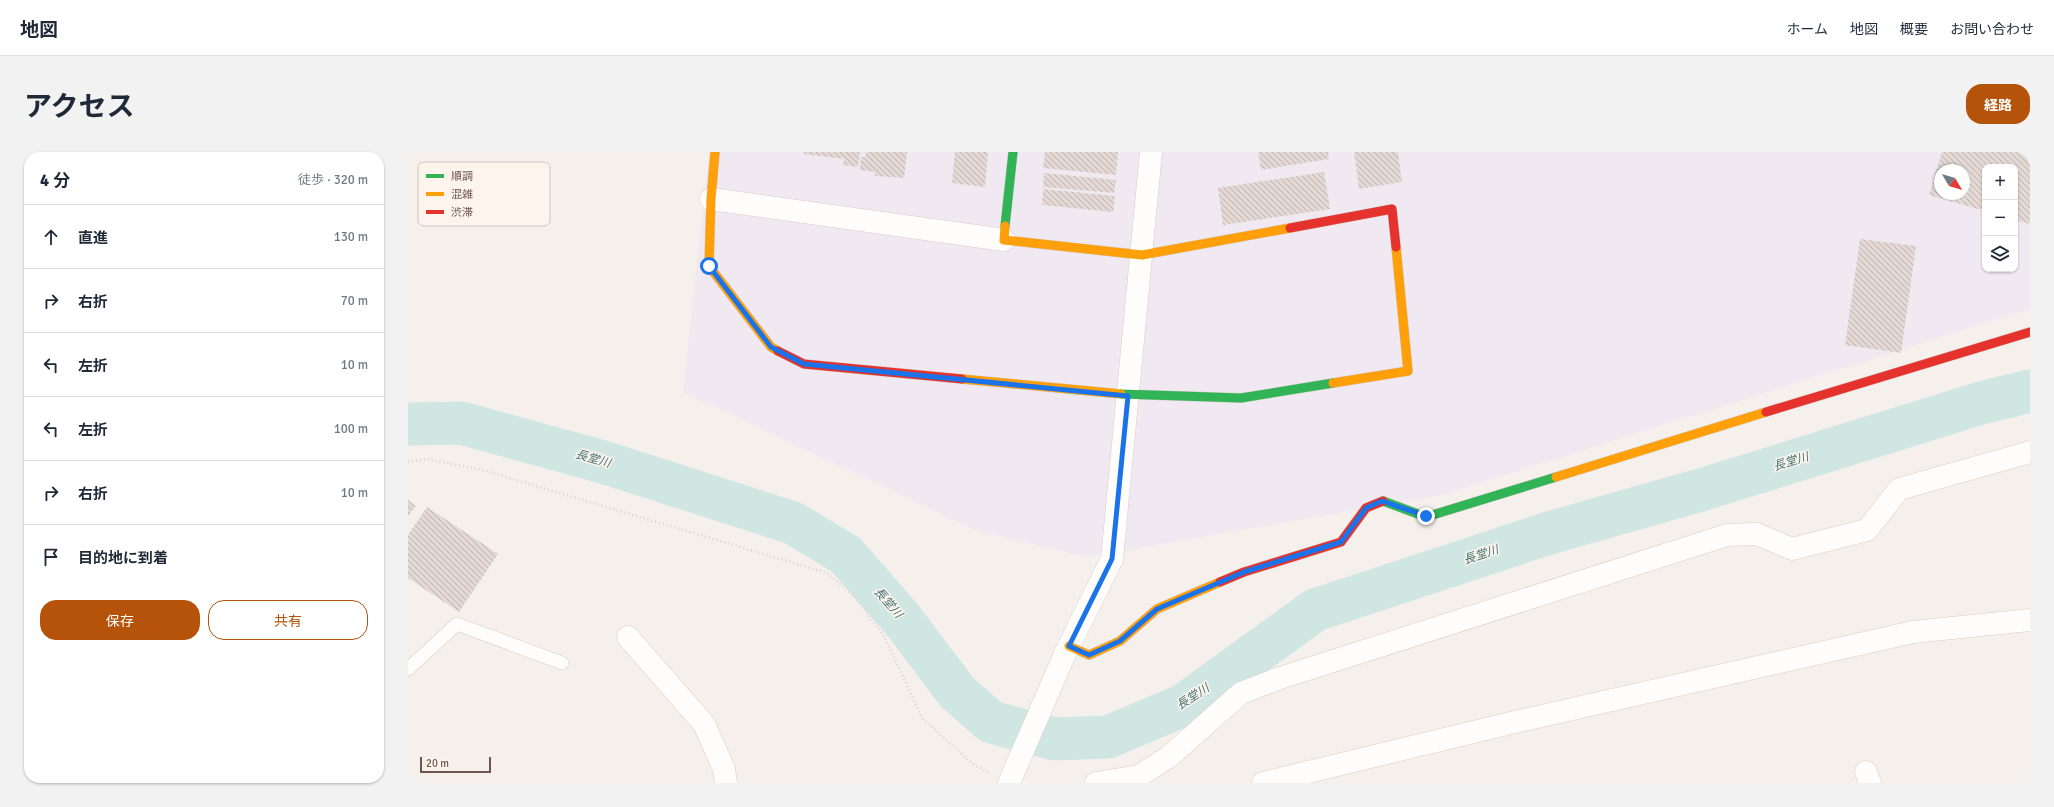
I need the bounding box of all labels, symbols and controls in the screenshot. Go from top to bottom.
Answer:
text: 地図 [20,18,58,42]
text: ホーム [1786,21,1828,38]
text: 地図 [1850,21,1878,38]
text: 概要 [1900,21,1928,38]
text: お問い合わせ [1950,21,2034,38]
button: 経路 [1966,84,2030,124]
text: アクセス [24,90,135,124]
legend [418,162,550,226]
north arrow [1934,164,1970,200]
map controls [1982,164,2018,272]
button: + [1982,164,2018,200]
text: 4 分 [40,170,70,191]
text: 順調 [451,170,473,183]
text: 徒歩 · 320 m [298,172,368,188]
text: 混雑 [451,188,473,201]
button: − [1982,200,2018,236]
text: 渋滞 [451,206,473,219]
icon: ahead [40,226,62,248]
text: 直進 [78,229,108,247]
text: 130 m [334,229,368,245]
button: layers [1982,236,2018,272]
route start [700,257,718,275]
icon: right [40,290,62,312]
text: 右折 [78,293,108,311]
text: 70 m [341,293,368,309]
icon: left [40,354,62,376]
text: 左折 [78,357,108,375]
text: 10 m [341,357,368,373]
icon: left [40,418,62,440]
text: 左折 [78,421,108,439]
text: 100 m [334,421,368,437]
water label: 長堂川 [574,447,614,472]
water label: 長堂川 [1772,449,1812,474]
icon: right [40,482,62,504]
text: 右折 [78,485,108,503]
text: 10 m [341,485,368,501]
route end [1417,507,1435,525]
water label: 長堂川 [1462,542,1502,568]
icon: arrive [40,546,62,568]
text: 目的地に到着 [78,549,168,567]
water label: 長堂川 [871,584,907,623]
button: 保存 [40,600,200,640]
button: 共有 [208,600,368,640]
water label: 長堂川 [1174,680,1214,713]
scale bar [420,755,491,774]
text: 20 m [426,757,449,770]

